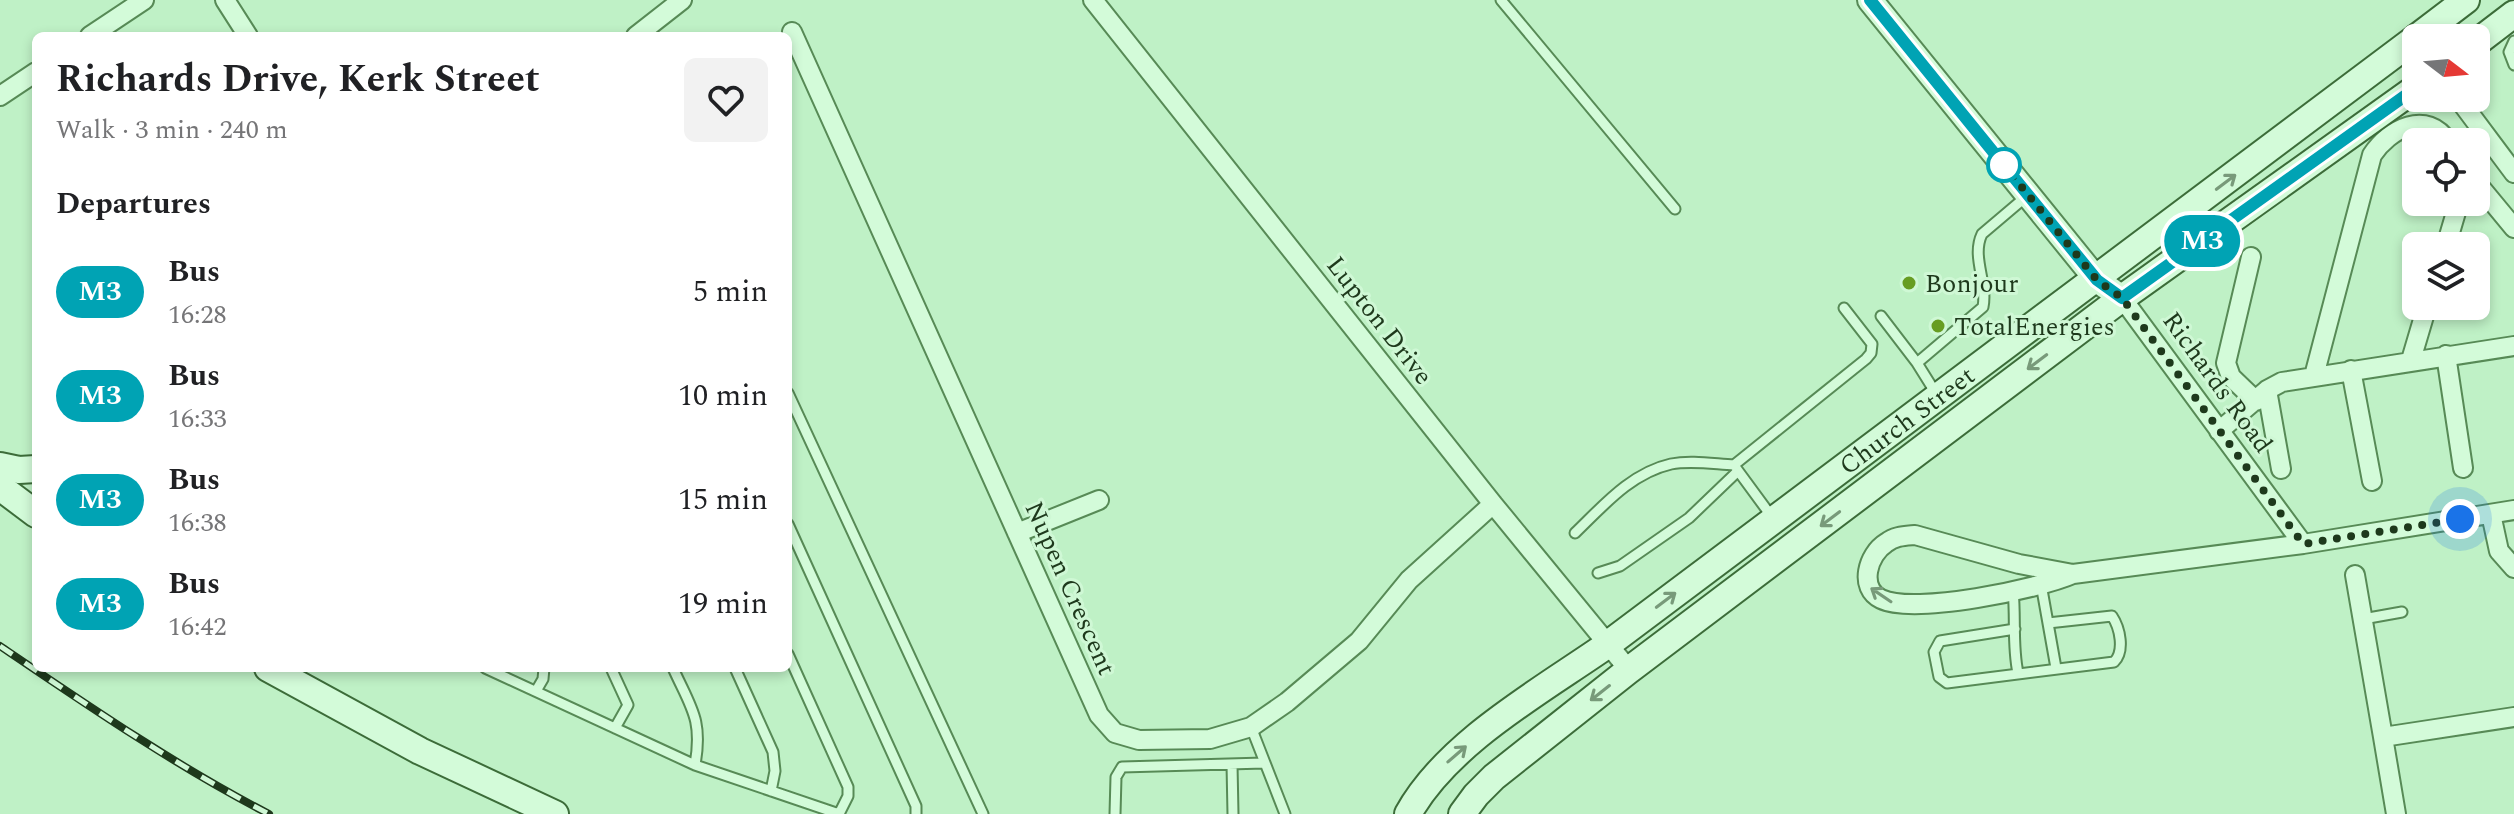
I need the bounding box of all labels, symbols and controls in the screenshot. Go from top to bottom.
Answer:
north arrow [2402,24,2490,112]
map controls [2402,24,2490,320]
text: Richards Drive, Kerk Street [56,51,540,109]
button: heart [684,58,768,142]
text: Walk · 3 min · 240 m [56,110,288,150]
button: locate [2402,128,2490,216]
unlabelled marker [1987,148,2021,182]
one-way arrow [2215,174,2236,191]
text: Departures [56,181,211,227]
line badge: M3 [2166,215,2238,267]
text: M3 [2180,219,2224,262]
button: layers [2402,232,2490,320]
street label: Lupton Drive [1316,248,1442,394]
text: Bus [168,249,220,295]
place label: Bonjour [1925,264,2019,304]
text: 5 min [693,269,768,315]
text: M3 [78,270,122,313]
marker: Bonjour [1900,274,1918,292]
text: 16:28 [168,295,227,335]
street label: Richards Road [2152,303,2282,462]
place label: TotalEnergies [1954,307,2115,347]
marker: TotalEnergies [1929,317,1947,335]
text: Bus [168,353,220,399]
one-way arrow [2027,354,2049,371]
street label: Church Street [1831,357,1984,485]
text: 10 min [678,373,768,419]
text: M3 [78,374,122,417]
text: 16:33 [168,399,227,439]
text: Bus [168,457,220,503]
text: 15 min [678,477,768,523]
text: M3 [78,478,122,521]
street label: Nupen Crescent [1014,495,1126,682]
your location [2440,499,2480,539]
text: 16:38 [168,503,227,543]
one-way arrow [1820,510,1841,527]
text: Bus [168,561,220,607]
text: 19 min [678,581,768,627]
text: M3 [78,582,122,625]
one-way arrow [1870,587,1892,604]
one-way arrow [1655,592,1677,609]
text: 16:42 [168,607,227,647]
one-way arrow [1590,684,1611,701]
one-way arrow [1446,745,1466,763]

